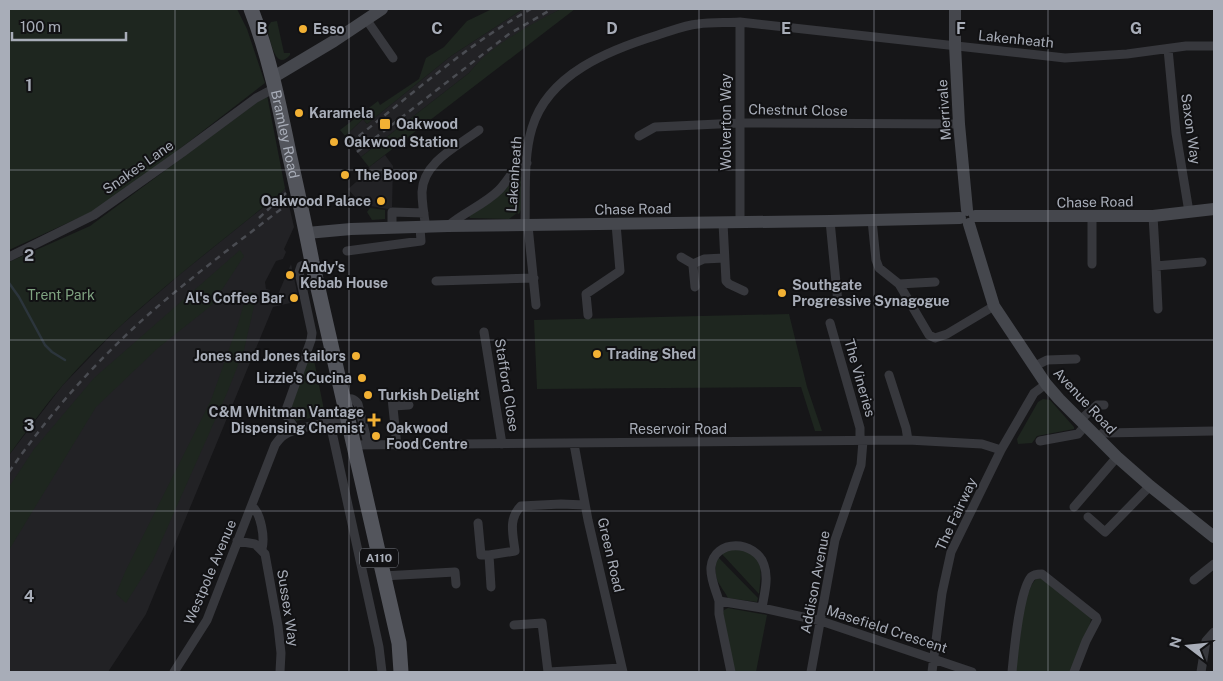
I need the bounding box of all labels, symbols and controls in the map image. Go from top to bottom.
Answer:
scale bar [12,10,126,42]
text: 100 m [20,18,61,35]
text: B [257,19,268,38]
text: C [431,19,443,38]
text: D [606,19,618,38]
text: E [781,19,791,38]
text: F [956,19,966,38]
text: G [1130,19,1142,38]
place label: Esso [313,21,345,37]
marker: Esso [297,23,309,35]
street label: Lakenheath [977,27,1055,51]
street label: Wolverton Way [718,73,734,170]
text: 1 [26,76,32,95]
street label: Merrivale [934,79,954,141]
street label: Bramley Road [268,88,302,180]
street label: Saxon Way [1178,93,1204,166]
street label: Chestnut Close [748,101,848,119]
place label: Karamela [309,105,373,121]
marker: Karamela [293,107,305,119]
place label: Oakwood [396,116,458,132]
marker: Oakwood [378,117,392,131]
place label: Oakwood Station [344,134,458,150]
marker: Oakwood Station [328,136,340,148]
street label: Lakenheath [503,136,525,212]
street label: Snakes Lane [100,137,176,197]
place label: The Boop [355,167,417,183]
marker: The Boop [339,169,351,181]
place label: Oakwood Palace [261,193,371,209]
street label: Chase Road [1056,193,1134,211]
marker: Oakwood Palace [375,195,387,207]
street label: Chase Road [594,200,672,218]
text: 2 [24,246,34,265]
place label: Andy's Kebab House [300,259,388,291]
marker: Andy's Kebab House [284,269,296,281]
place label: Southgate Progressive Synagogue [792,277,950,309]
park label: Trent Park [27,287,95,303]
marker: Southgate Progressive Synagogue [776,287,788,299]
place label: Al's Coffee Bar [185,290,284,306]
marker: Al's Coffee Bar [288,292,300,304]
street label: Stafford Close [492,337,522,433]
street label: The Vineries [841,337,879,419]
place label: Trading Shed [607,346,696,362]
place label: Jones and Jones tailors [194,348,346,364]
marker: Trading Shed [591,348,603,360]
marker: Jones and Jones tailors [350,350,362,362]
street label: Avenue Road [1050,365,1120,437]
place label: Lizzie's Cucina [256,370,352,386]
marker: Lizzie's Cucina [356,372,368,384]
place label: Turkish Delight [378,387,480,403]
marker: Turkish Delight [362,389,374,401]
place label: C&M Whitman Vantage Dispensing Chemist [209,404,364,436]
marker: C&M Whitman Vantage Dispensing Chemist [368,414,380,426]
text: 3 [24,416,34,435]
place label: Oakwood Food Centre [386,420,468,452]
street label: Reservoir Road [629,421,727,437]
marker: Oakwood Food Centre [370,430,382,442]
street label: The Fairway [932,475,980,553]
street label: Green Road [595,516,627,594]
street label: Westpole Avenue [181,517,239,627]
street label: Addison Avenue [797,529,833,635]
road number: A110 [360,548,398,568]
street label: Sussex Way [274,568,302,648]
text: 4 [24,587,35,606]
street label: Masefield Crescent [825,602,949,656]
north arrow [1163,621,1213,671]
text: N [1166,635,1185,650]

